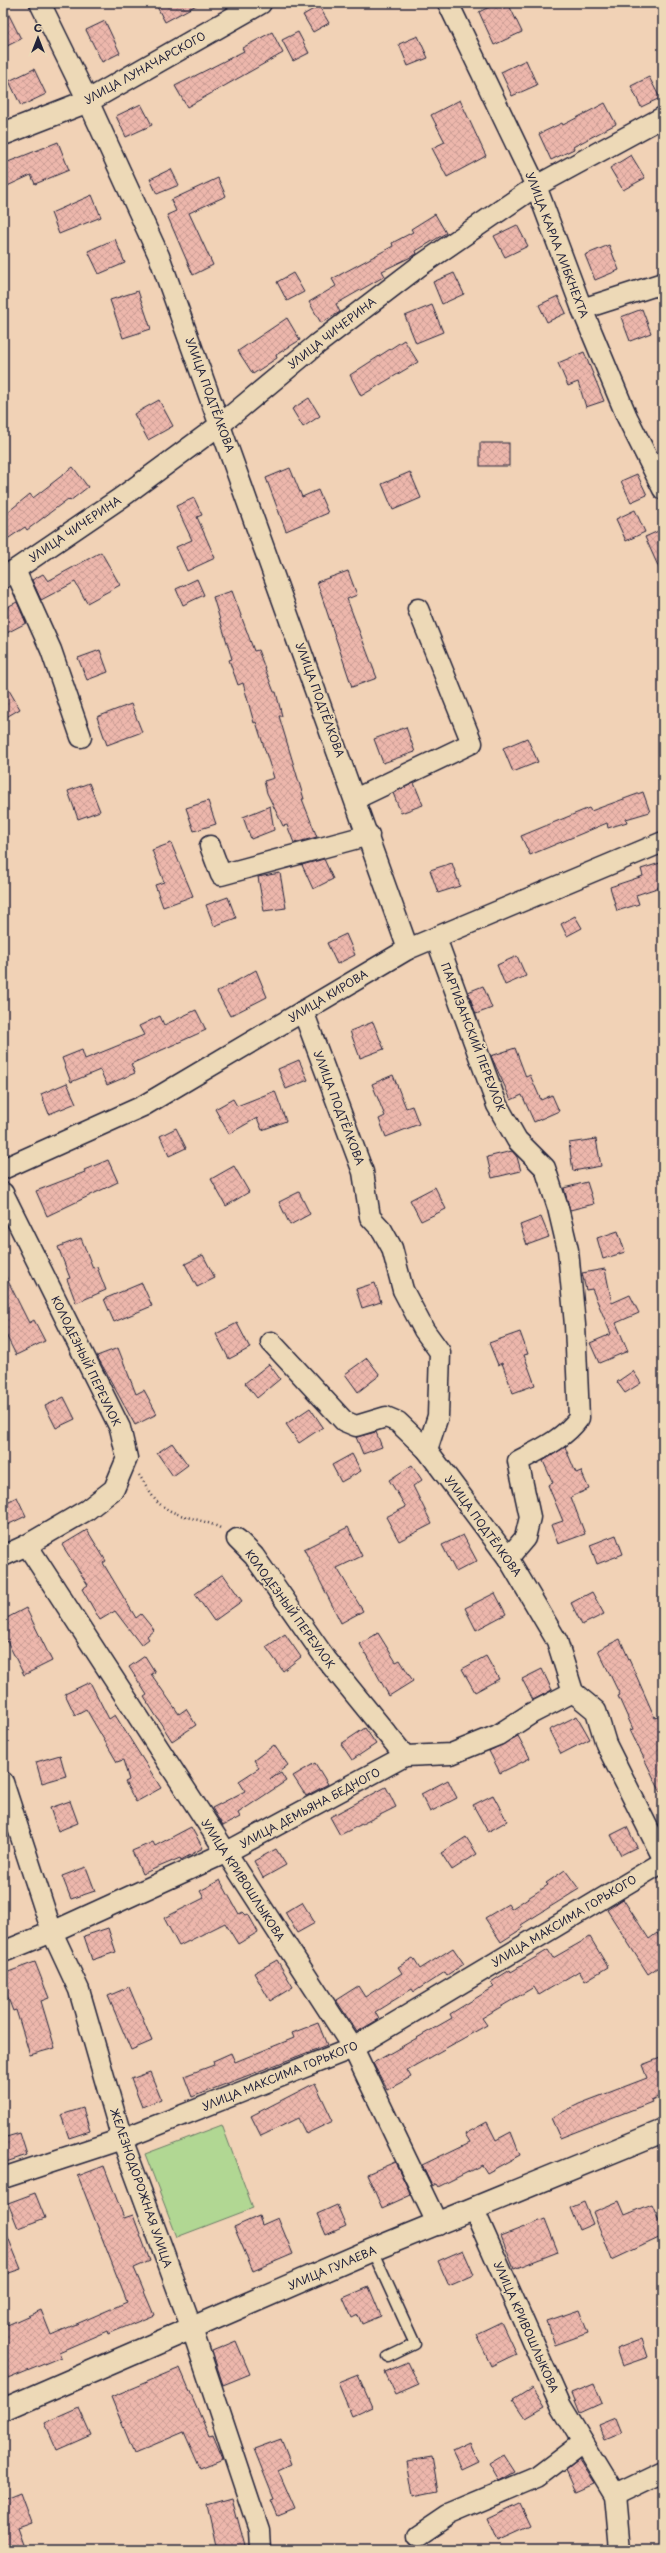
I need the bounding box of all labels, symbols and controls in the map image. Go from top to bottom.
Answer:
north arrow [18,18,58,58]
text: С [34,19,42,36]
street label: УЛИЦА ЛУНАЧАРСКОГО [81,27,209,108]
street label: УЛИЦА КАРЛА ЛИБКНЕХТА [522,169,593,321]
street label: УЛИЦА ЧИЧЕРИНА [284,292,380,372]
street label: УЛИЦА ПОДТЁЛКОВА [182,335,239,455]
street label: УЛИЦА ЧИЧЕРИНА [25,491,125,566]
street label: УЛИЦА ПОДТЁЛКОВА [292,640,349,760]
street label: ПАРТИЗАНСКИЙ ПЕРЕУЛОК [437,960,510,1114]
street label: УЛИЦА КИРОВА [285,965,371,1026]
street label: УЛИЦА ПОДТЁЛКОВА [310,1048,369,1167]
street label: КОЛОДЕЗНЫЙ ПЕРЕУЛОК [47,1293,125,1429]
street label: УЛИЦА ПОДТЁЛКОВА [441,1472,526,1580]
street label: КОЛОДЕЗНЫЙ ПЕРЕУЛОК [241,1546,339,1672]
street label: УЛИЦА ДЕМЬЯНА БЕДНОГО [236,1763,383,1852]
street label: УЛИЦА КРИВОШЛЫКОВА [198,1815,289,1944]
street label: УЛИЦА МАКСИМА ГОРЬКОГО [488,1870,639,1971]
street label: УЛИЦА МАКСИМА ГОРЬКОГО [199,2036,360,2115]
street label: ЖЕЛЕЗНОДОРОЖНАЯ УЛИЦА [106,2106,177,2271]
street label: УЛИЦА ГУЛАЕВА [285,2241,379,2294]
street label: УЛИЦА КРИВОШЛЫКОВА [490,2258,563,2395]

